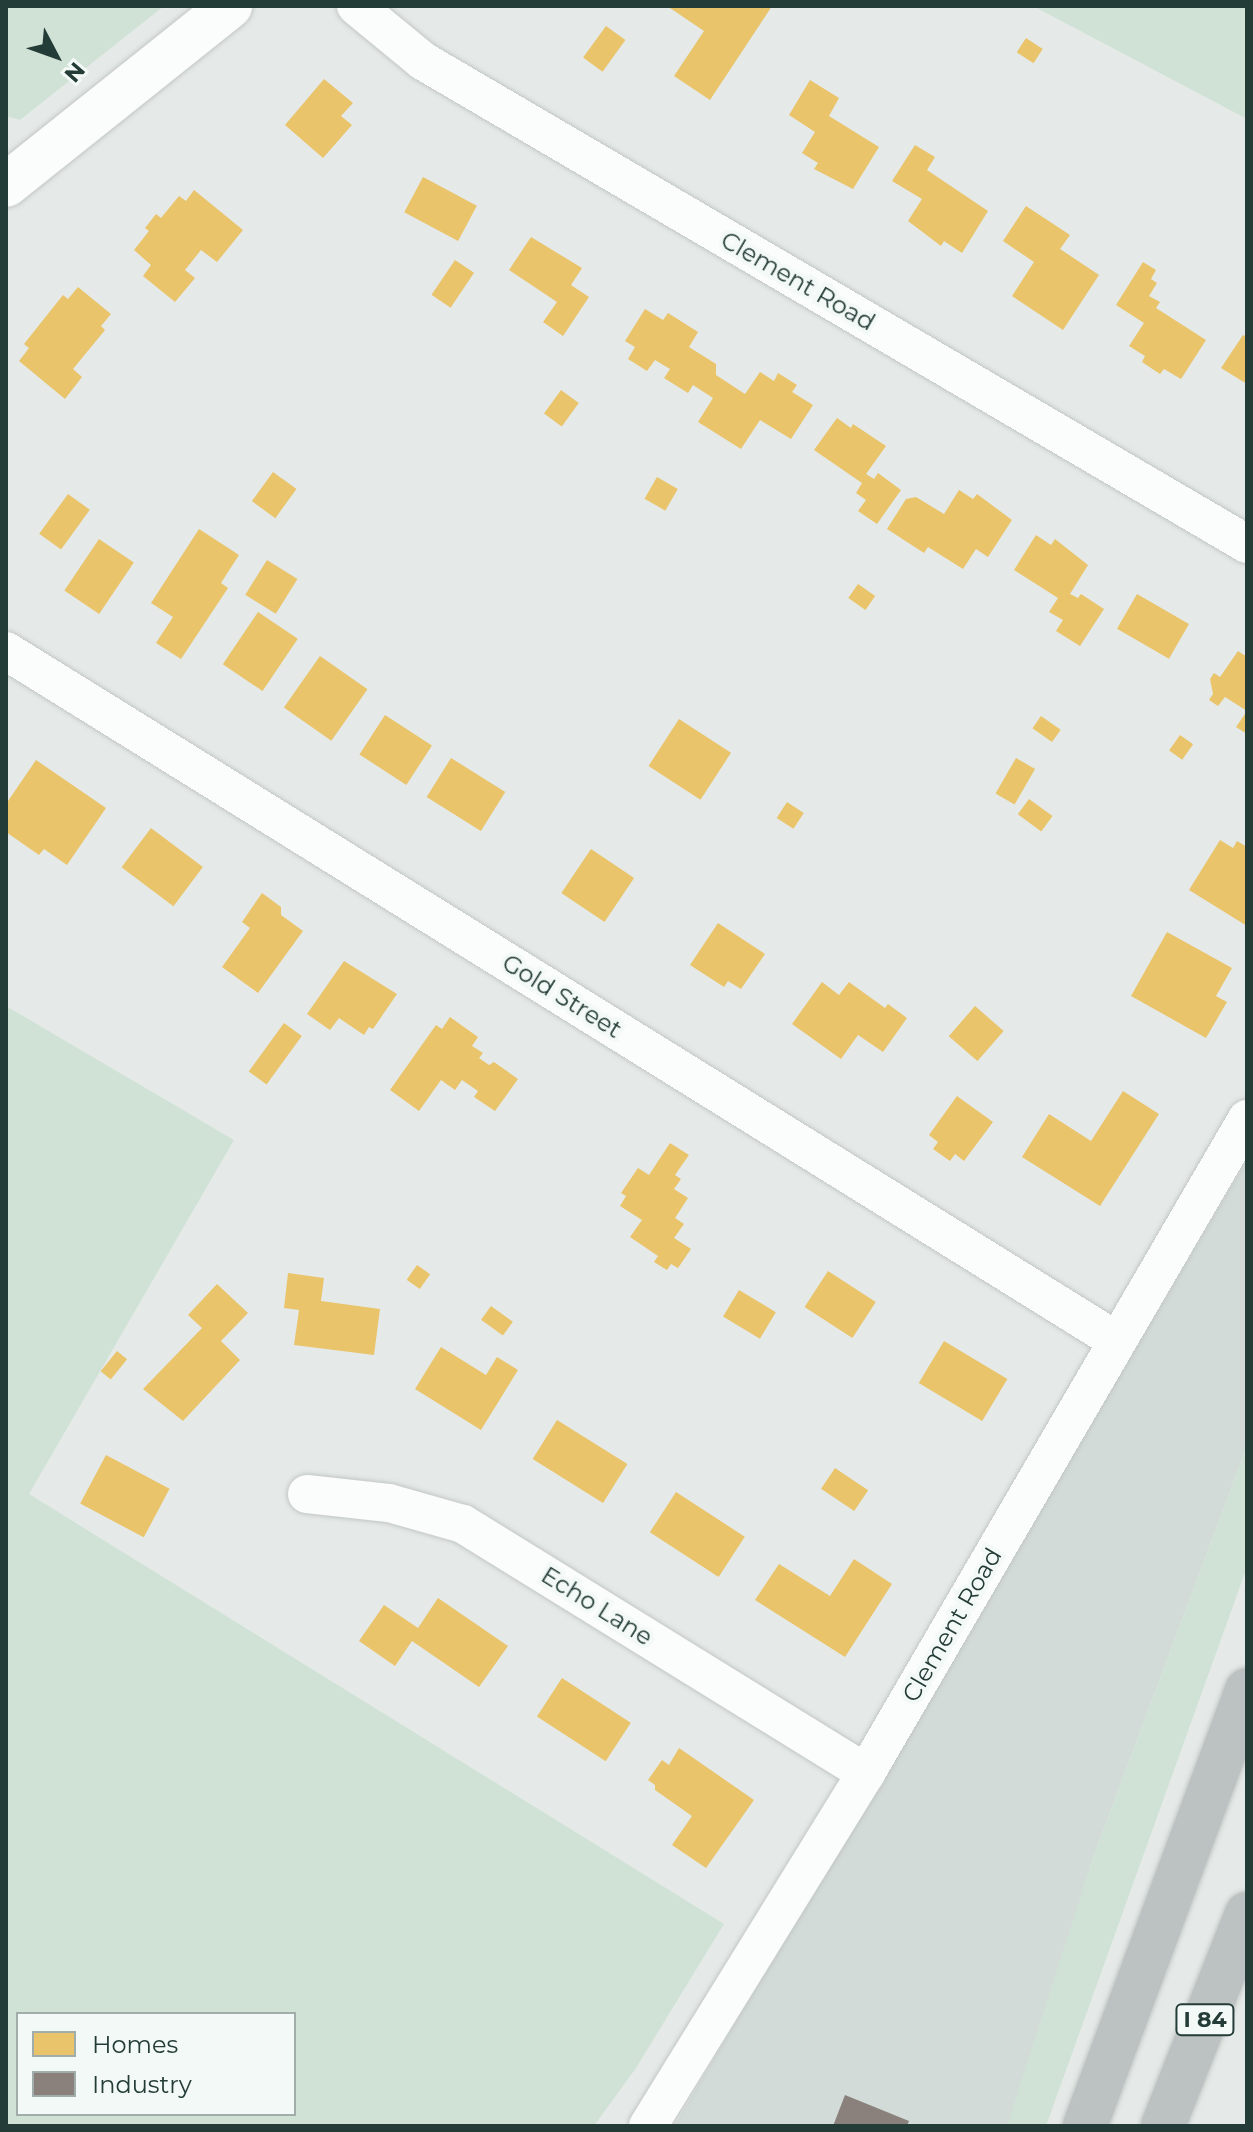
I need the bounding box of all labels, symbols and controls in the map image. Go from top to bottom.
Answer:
north arrow [16,16,96,96]
text: N [58,57,91,88]
street label: Clement Road [716,225,880,337]
street label: Gold Street [497,948,627,1044]
street label: Clement Road [896,1543,1008,1707]
street label: Echo Lane [536,1560,658,1652]
road number: I 84 [1175,2002,1235,2038]
legend [16,2012,296,2116]
text: Homes [92,2030,178,2059]
text: Industry [92,2070,192,2099]

